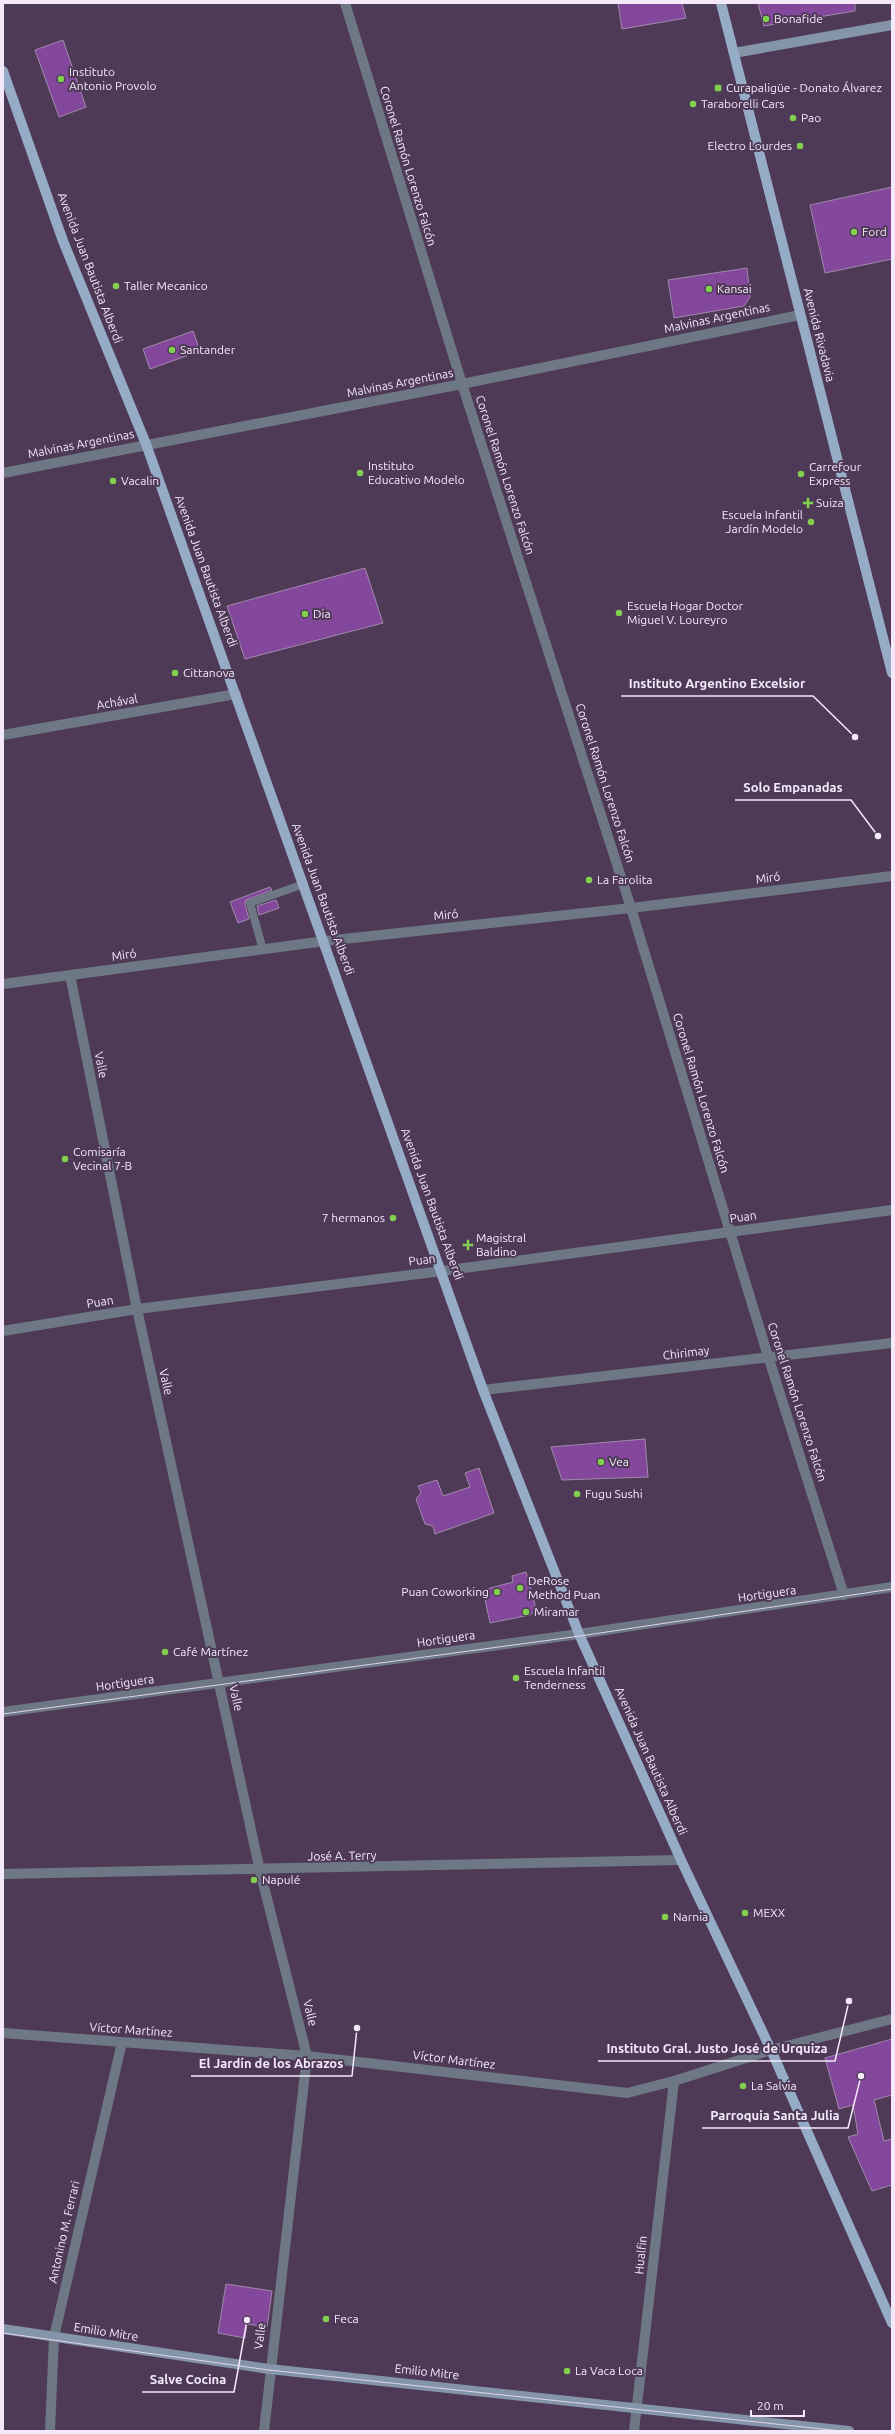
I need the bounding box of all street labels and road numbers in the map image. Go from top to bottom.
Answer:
street label: Coronel Ramón Lorenzo Falcón [378,84,439,248]
street label: Avenida Juan Bautista Alberdi [56,191,125,345]
street label: Avenida Rivadavia [802,287,837,383]
street label: Malvinas Argentinas [663,300,771,335]
street label: Malvinas Argentinas [346,366,454,399]
street label: Coronel Ramón Lorenzo Falcón [474,394,537,556]
street label: Malvinas Argentinas [27,427,135,460]
street label: Avenida Juan Bautista Alberdi [173,493,240,649]
street label: Achával [95,691,138,712]
street label: Coronel Ramón Lorenzo Falcón [574,702,637,864]
street label: Avenida Juan Bautista Alberdi [290,821,357,977]
street label: Miró [755,870,781,885]
street label: Miró [433,907,459,922]
street label: Miró [111,946,137,963]
street label: Coronel Ramón Lorenzo Falcón [671,1011,732,1175]
street label: Valle [93,1051,110,1079]
street label: Avenida Juan Bautista Alberdi [399,1126,466,1282]
street label: Puan [729,1208,757,1225]
street label: Puan [408,1251,436,1268]
street label: Puan [86,1293,114,1310]
street label: Coronel Ramón Lorenzo Falcón [766,1321,829,1483]
street label: Chirimay [662,1343,710,1362]
street label: Valle [157,1368,176,1396]
street label: Hortiguera [737,1583,797,1604]
street label: Hortiguera [416,1628,476,1649]
street label: Hortiguera [95,1672,155,1693]
street label: Valle [227,1684,246,1712]
street label: Avenida Juan Bautista Alberdi [613,1685,690,1837]
street label: José A. Terry [307,1848,377,1863]
street label: Valle [301,1998,320,2027]
street label: Víctor Martínez [89,2020,174,2039]
street label: Víctor Martínez [412,2048,497,2071]
street label: Antonino M. Ferrari [45,2179,82,2284]
street label: Hualfin [632,2235,649,2275]
street label: Emilio Mitre [73,2320,139,2343]
street label: Valle [251,2322,268,2350]
street label: Emilio Mitre [394,2362,460,2381]

